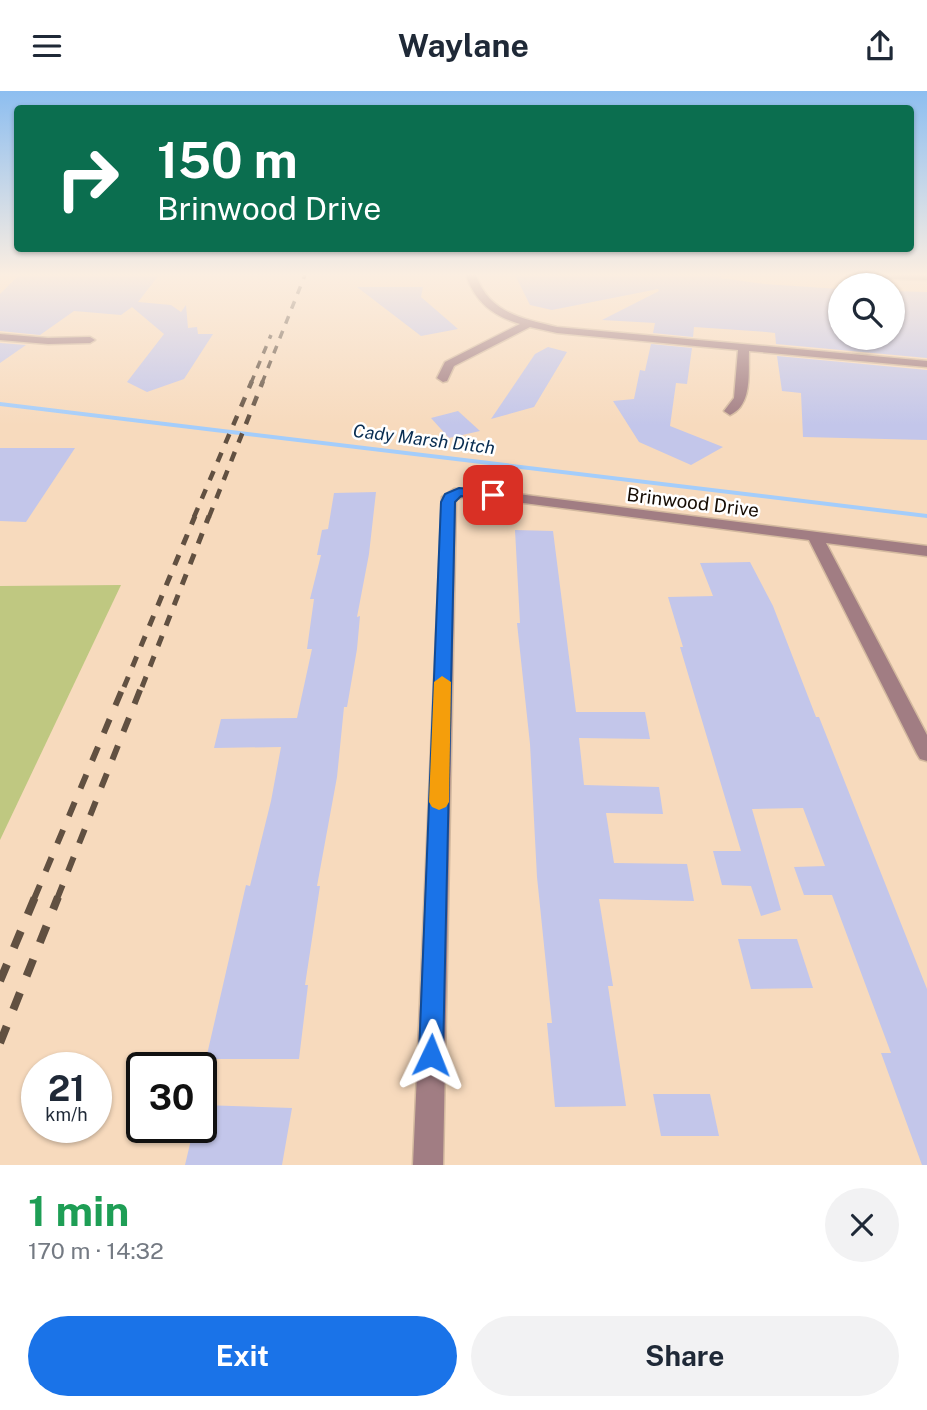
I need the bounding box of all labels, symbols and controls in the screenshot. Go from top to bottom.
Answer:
icon: menu [28,27,66,65]
text: Waylane [398,27,529,64]
icon: share [861,27,899,65]
text: 150 m [157,131,298,189]
icon: right [42,133,133,224]
text: Brinwood Drive [157,190,381,227]
map controls [828,273,905,350]
button: search [828,273,905,350]
water label: Cady Marsh Ditch [352,420,496,458]
pin [463,465,523,525]
icon: arrive [474,476,512,514]
street label: Brinwood Drive [626,483,760,521]
position arrow [394,1018,468,1092]
speed limit sign: 30 [126,1052,217,1143]
text: 21 [48,1068,85,1109]
text: km/h [45,1104,88,1125]
text: 1 min [28,1186,129,1235]
button: close [825,1188,899,1262]
text: 170 m · 14:32 [28,1237,164,1264]
button: Exit [28,1316,457,1396]
button: Share [471,1316,899,1396]

